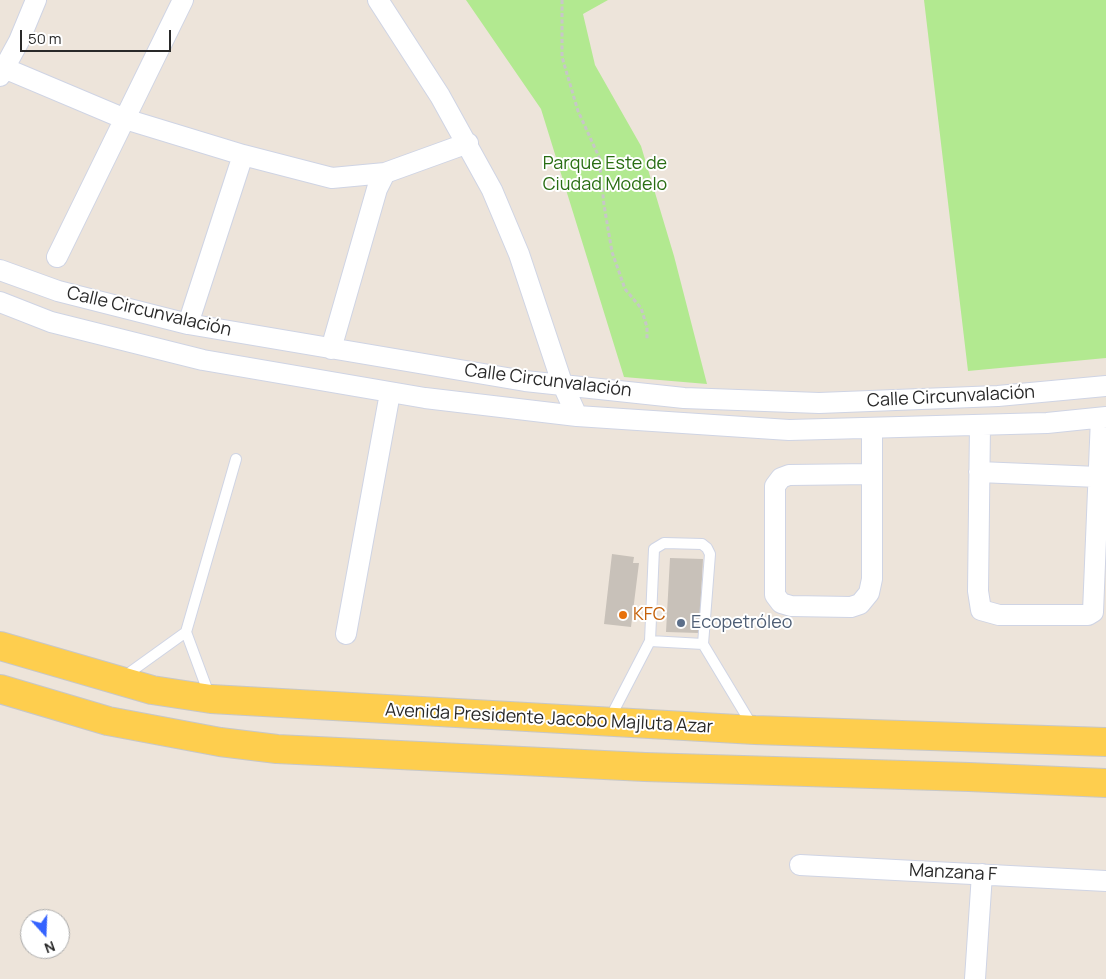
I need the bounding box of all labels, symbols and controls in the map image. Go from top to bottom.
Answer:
scale bar [22,20,174,52]
text: 50 m [28,28,62,49]
park label: Parque Este de Ciudad Modelo [543,153,667,195]
street label: Calle Circunvalación [65,283,233,341]
street label: Calle Circunvalación [463,360,633,402]
street label: Calle Circunvalación [866,382,1036,412]
place label: KFC [633,604,666,626]
marker: KFC [617,609,629,621]
place label: Ecopetróleo [691,612,792,634]
marker: Ecopetróleo [675,617,687,629]
street label: Avenida Presidente Jacobo Majluta Azar [384,700,714,738]
street label: Manzana F [908,860,998,886]
north arrow [20,909,70,959]
text: N [42,937,58,958]

